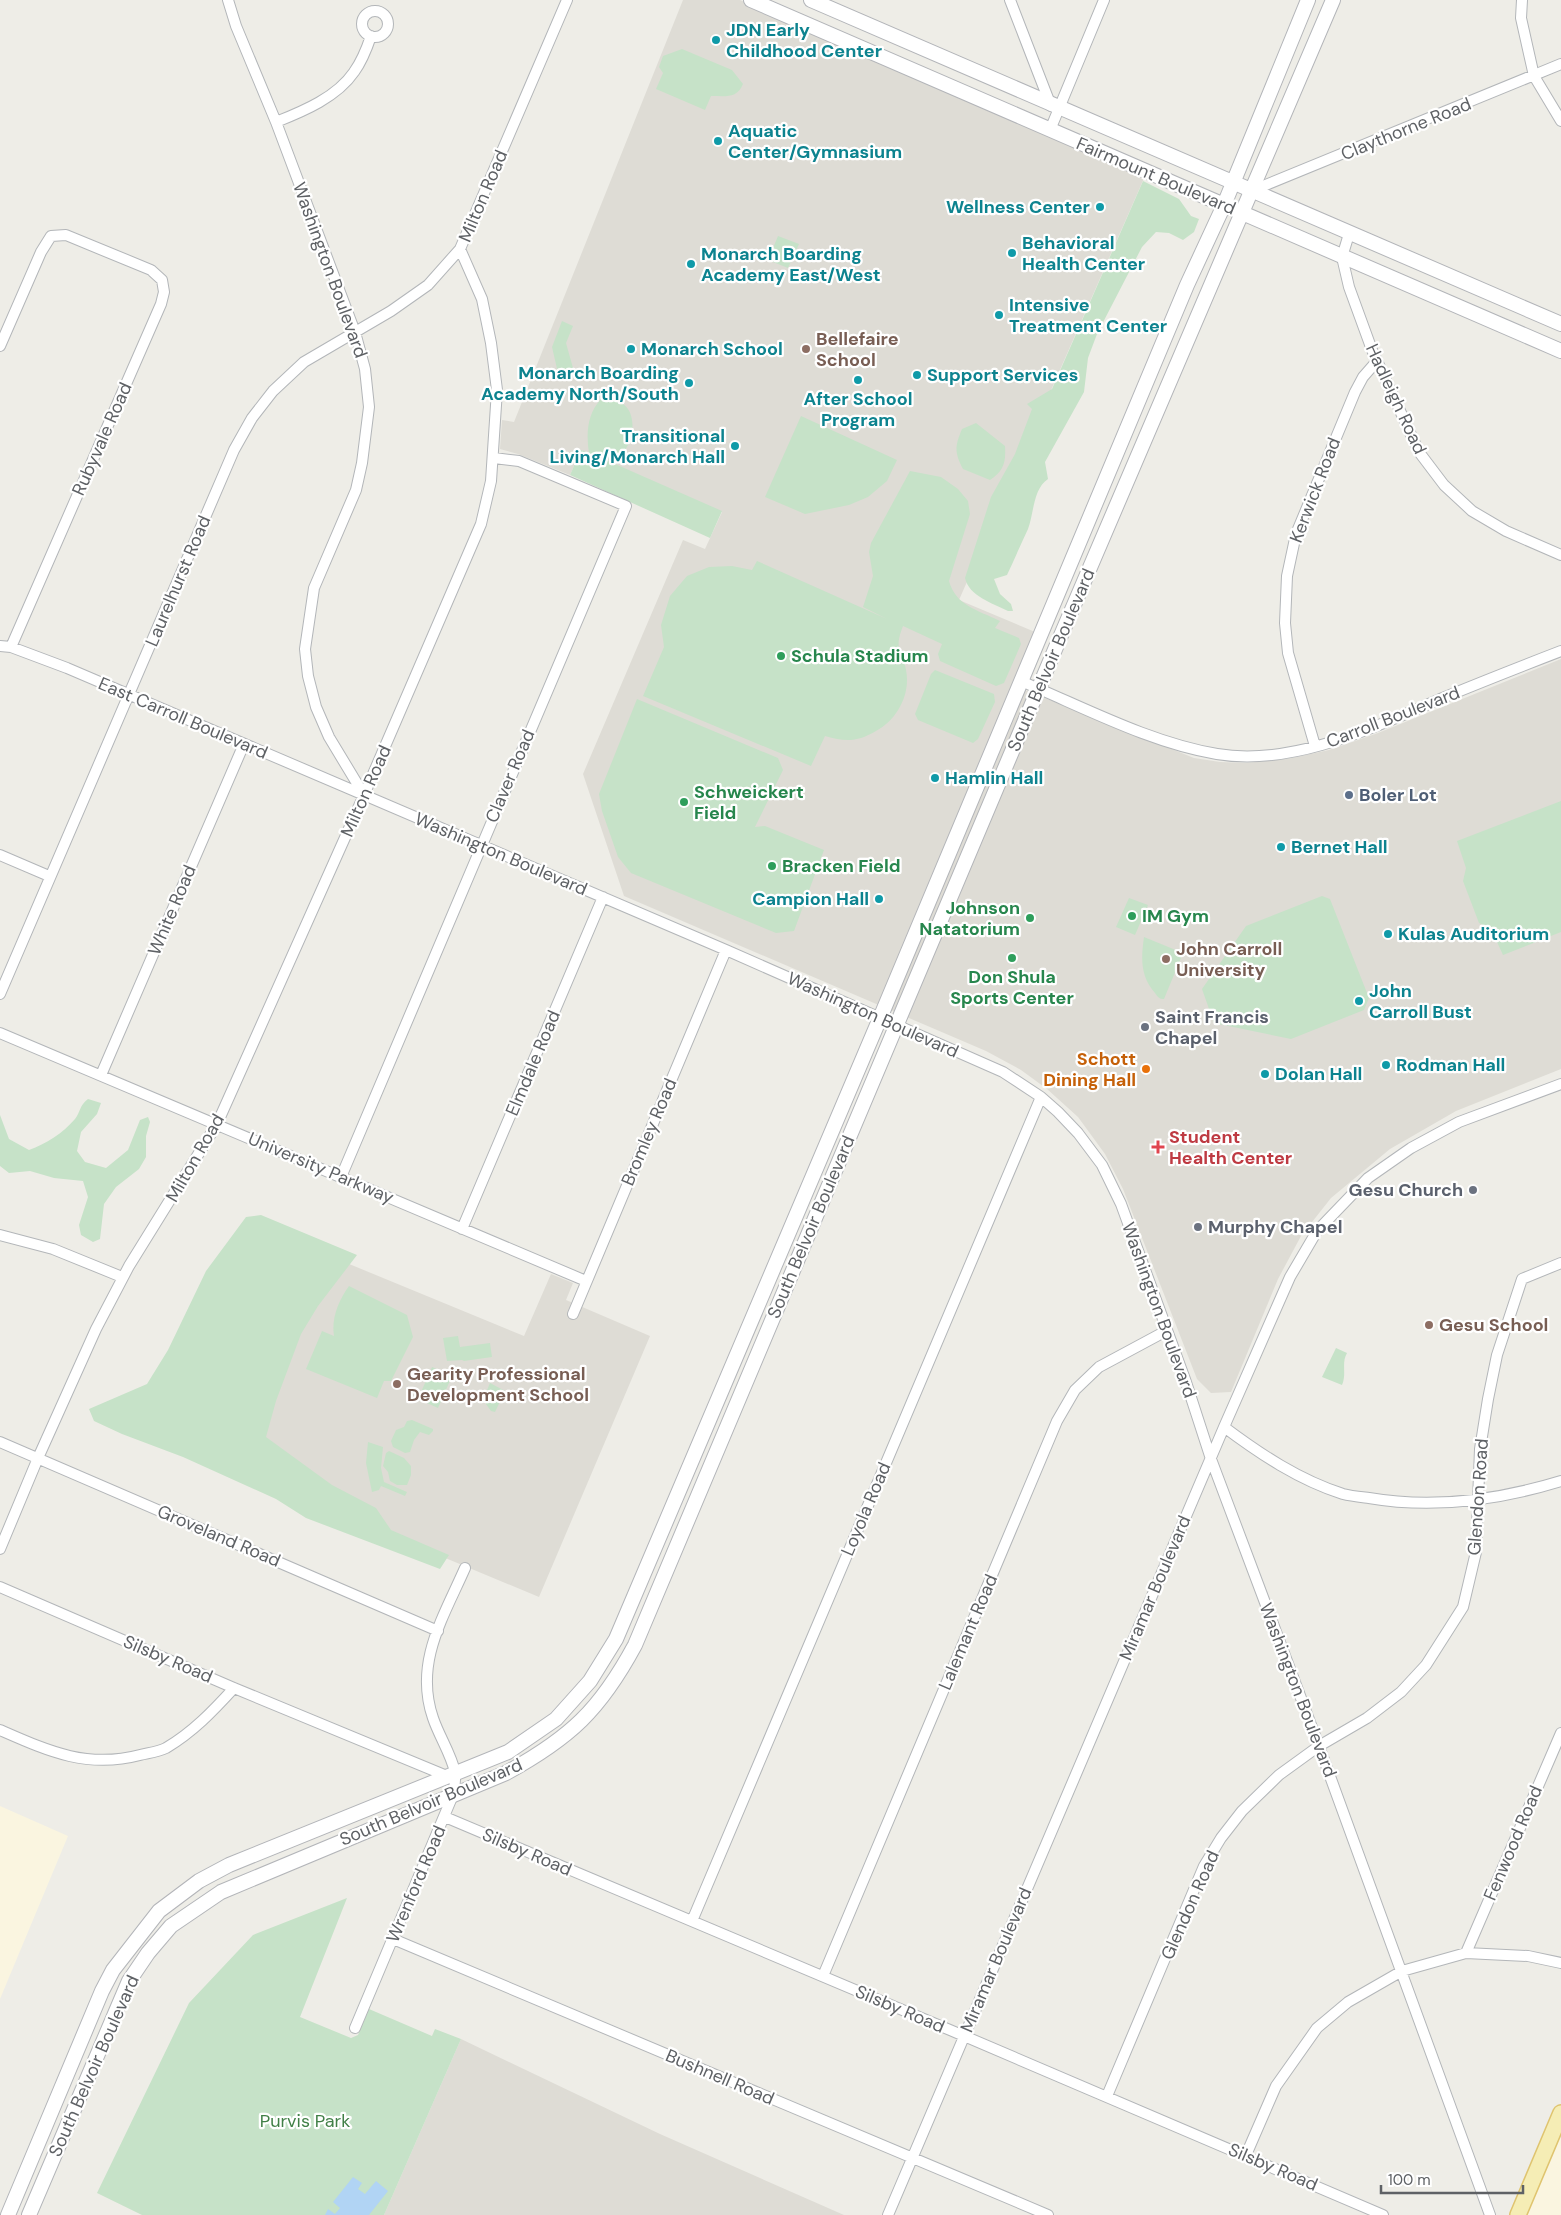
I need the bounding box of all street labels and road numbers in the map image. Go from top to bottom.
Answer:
street label: Claythorne Road [1337,92,1475,166]
street label: Fairmount Boulevard [1073,132,1239,220]
street label: Milton Road [453,146,513,246]
street label: Washington Boulevard [287,179,373,361]
street label: Hadleigh Road [1360,340,1432,458]
street label: Rubyvale Road [66,379,138,499]
street label: Kerwick Road [1284,434,1346,546]
street label: Laurelhurst Road [140,512,216,650]
street label: South Belvoir Boulevard [1002,565,1100,755]
street label: East Carroll Boulevard [95,671,271,765]
street label: Carroll Boulevard [1323,680,1463,754]
street label: Claver Road [480,726,540,826]
street label: Milton Road [335,741,397,841]
street label: Washington Boulevard [411,807,591,901]
street label: White Road [142,861,202,959]
street label: Washington Boulevard [784,966,962,1064]
street label: Elmdale Road [500,1007,566,1119]
street label: Bromley Road [616,1075,682,1189]
street label: Milton Road [160,1110,230,1206]
street label: University Parkway [244,1126,398,1210]
street label: South Belvoir Boulevard [762,1132,860,1322]
street label: Washington Boulevard [1116,1219,1202,1401]
street label: Glendon Road [1462,1438,1494,1556]
street label: Loyola Road [836,1459,896,1559]
street label: Groveland Road [154,1499,284,1573]
street label: Miramar Boulevard [1114,1512,1196,1664]
street label: Lalemant Road [933,1570,1003,1694]
street label: Washington Boulevard [1254,1599,1342,1781]
street label: Silsby Road [120,1629,216,1689]
street label: South Belvoir Boulevard [336,1753,526,1851]
street label: Fenwood Road [1478,1782,1548,1904]
street label: Wrenford Road [381,1822,451,1946]
street label: Silsby Road [479,1822,575,1882]
street label: Glendon Road [1155,1847,1225,1963]
street label: Miramar Boulevard [955,1884,1037,2036]
street label: South Belvoir Boulevard [43,1971,145,2161]
street label: Silsby Road [852,1979,948,2039]
street label: Bushnell Road [662,2043,778,2111]
street label: Silsby Road [1225,2137,1321,2197]

